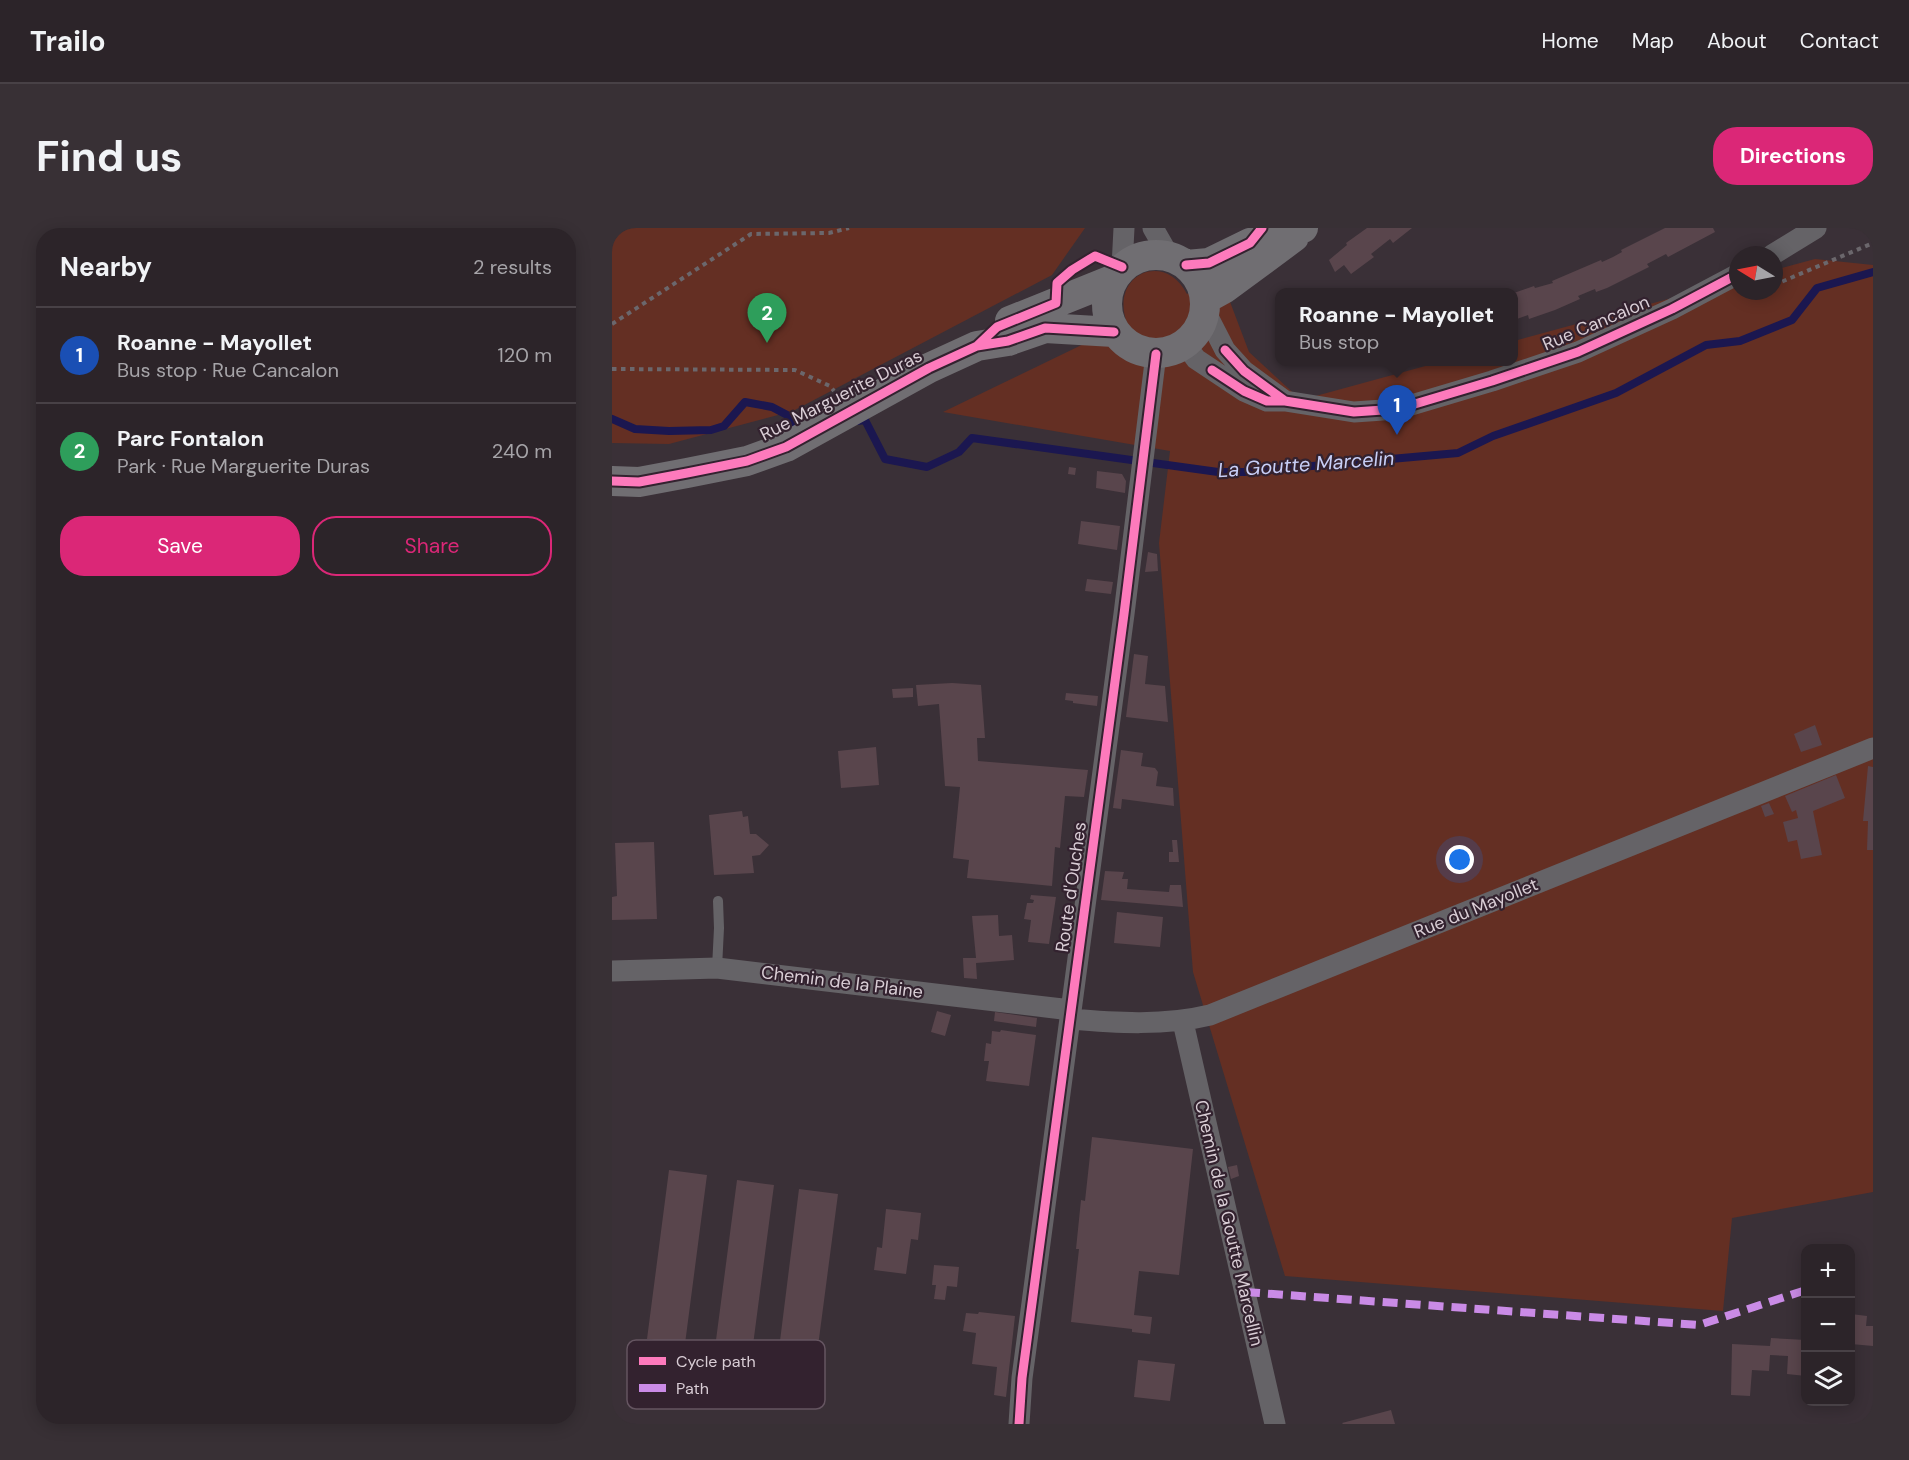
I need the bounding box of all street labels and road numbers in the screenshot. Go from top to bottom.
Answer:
street label: Rue Cancalon [1539,290,1653,356]
street label: Rue Marguerite Duras [756,344,926,446]
street label: Route d'Ouches [1050,820,1092,954]
street label: Rue du Mayollet [1410,872,1542,944]
street label: Chemin de la Plaine [760,960,924,1004]
street label: Chemin de la Goutte Marcellin [1189,1098,1269,1348]

